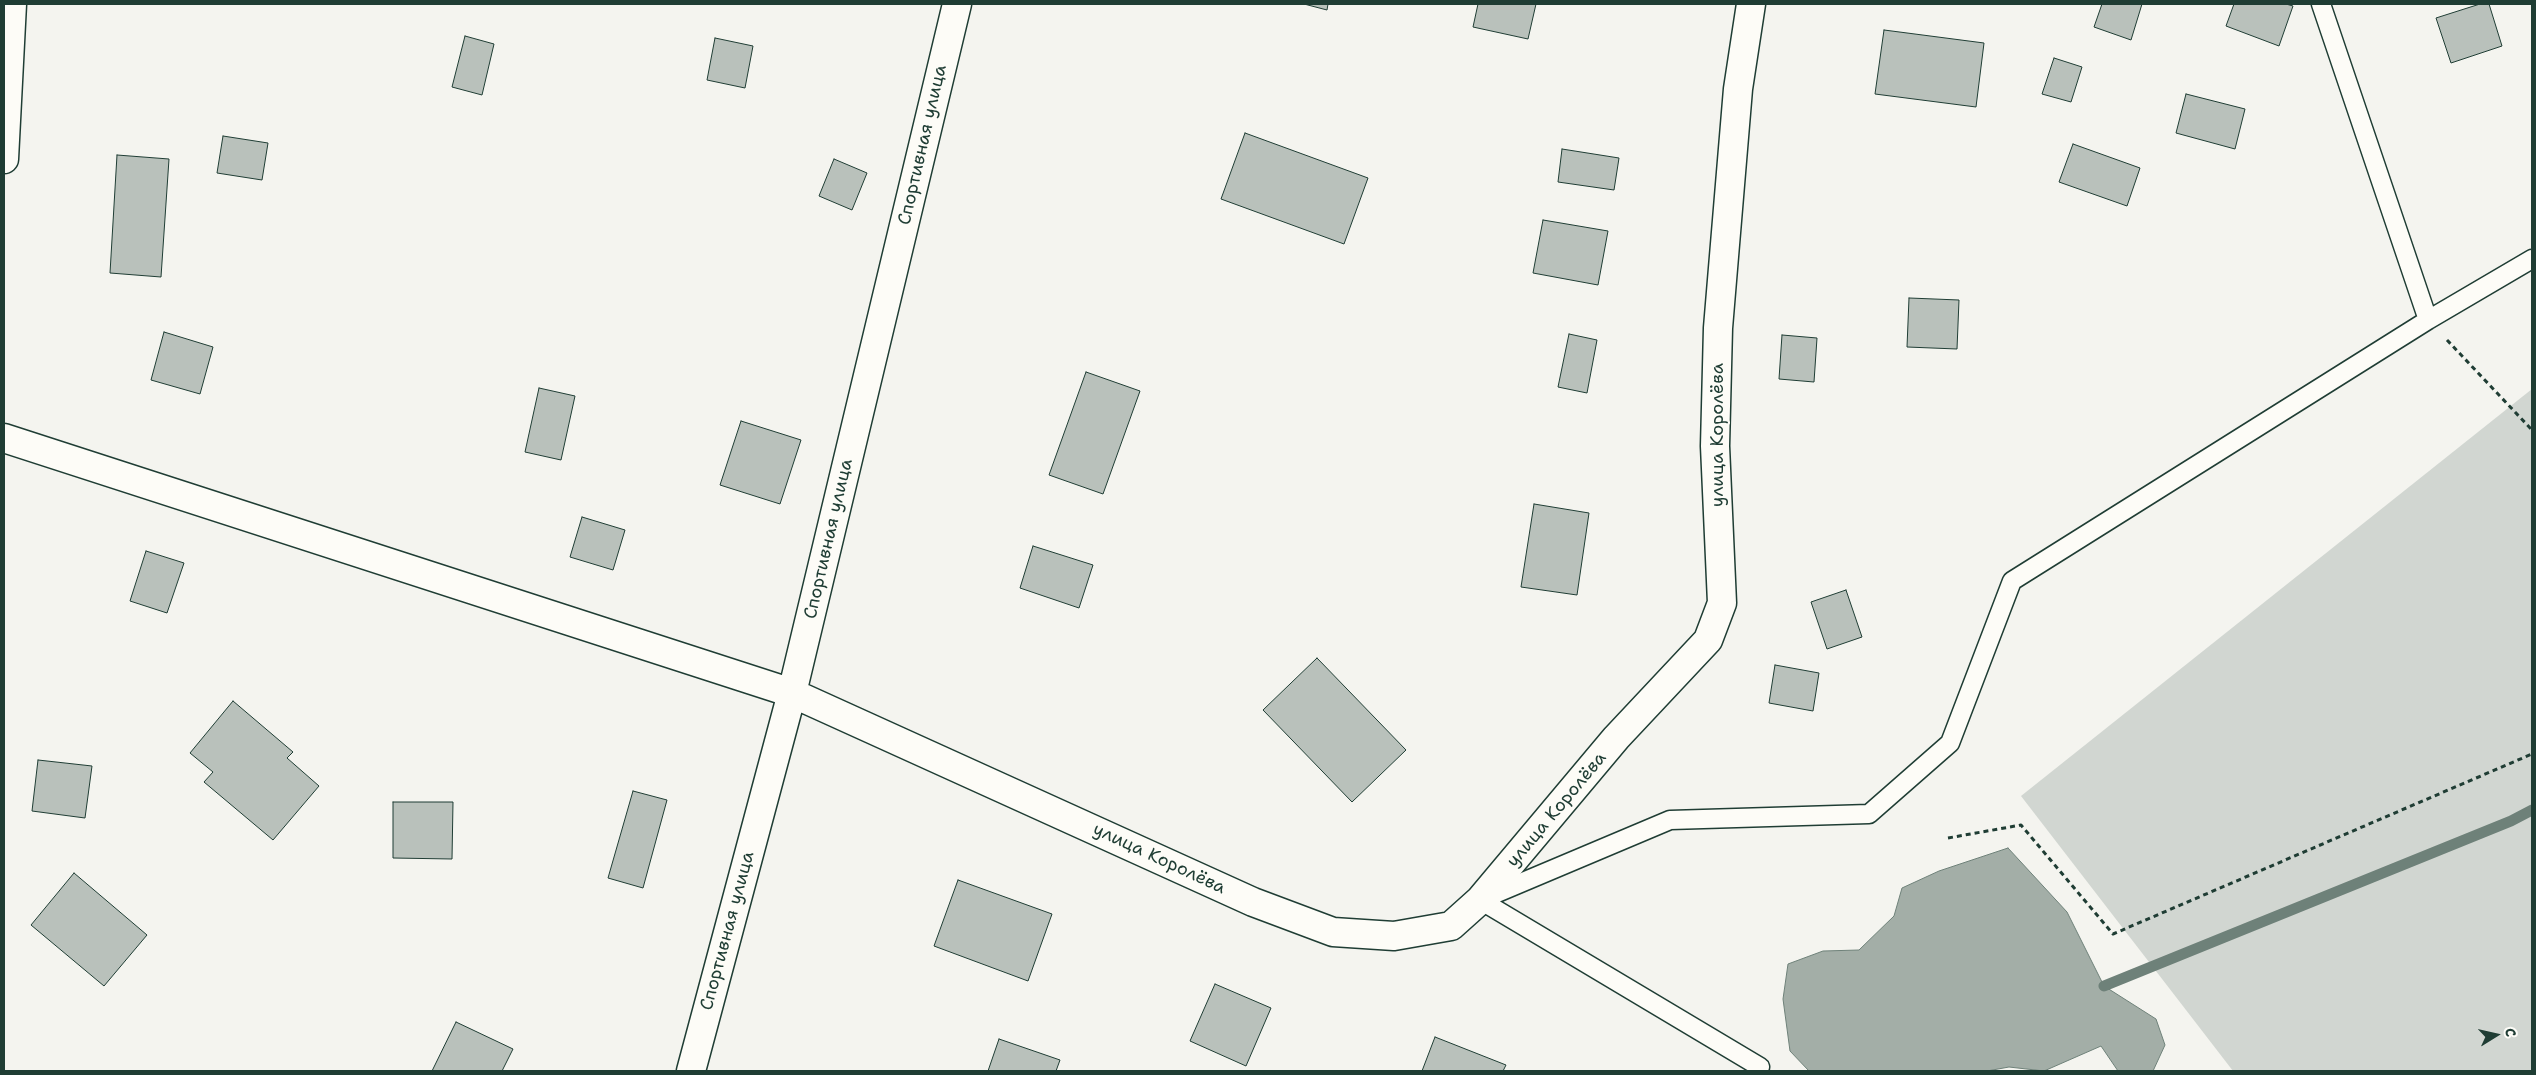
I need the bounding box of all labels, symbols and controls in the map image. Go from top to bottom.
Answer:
street label: Спортивная улица [894,63,952,227]
street label: улица Королёва [1707,363,1729,507]
street label: Спортивная улица [800,457,858,621]
street label: улица Королёва [1503,748,1611,872]
street label: улица Королёва [1089,819,1229,899]
street label: Спортивная улица [696,849,760,1013]
north arrow [2471,1010,2521,1060]
text: С [2501,1027,2520,1038]

